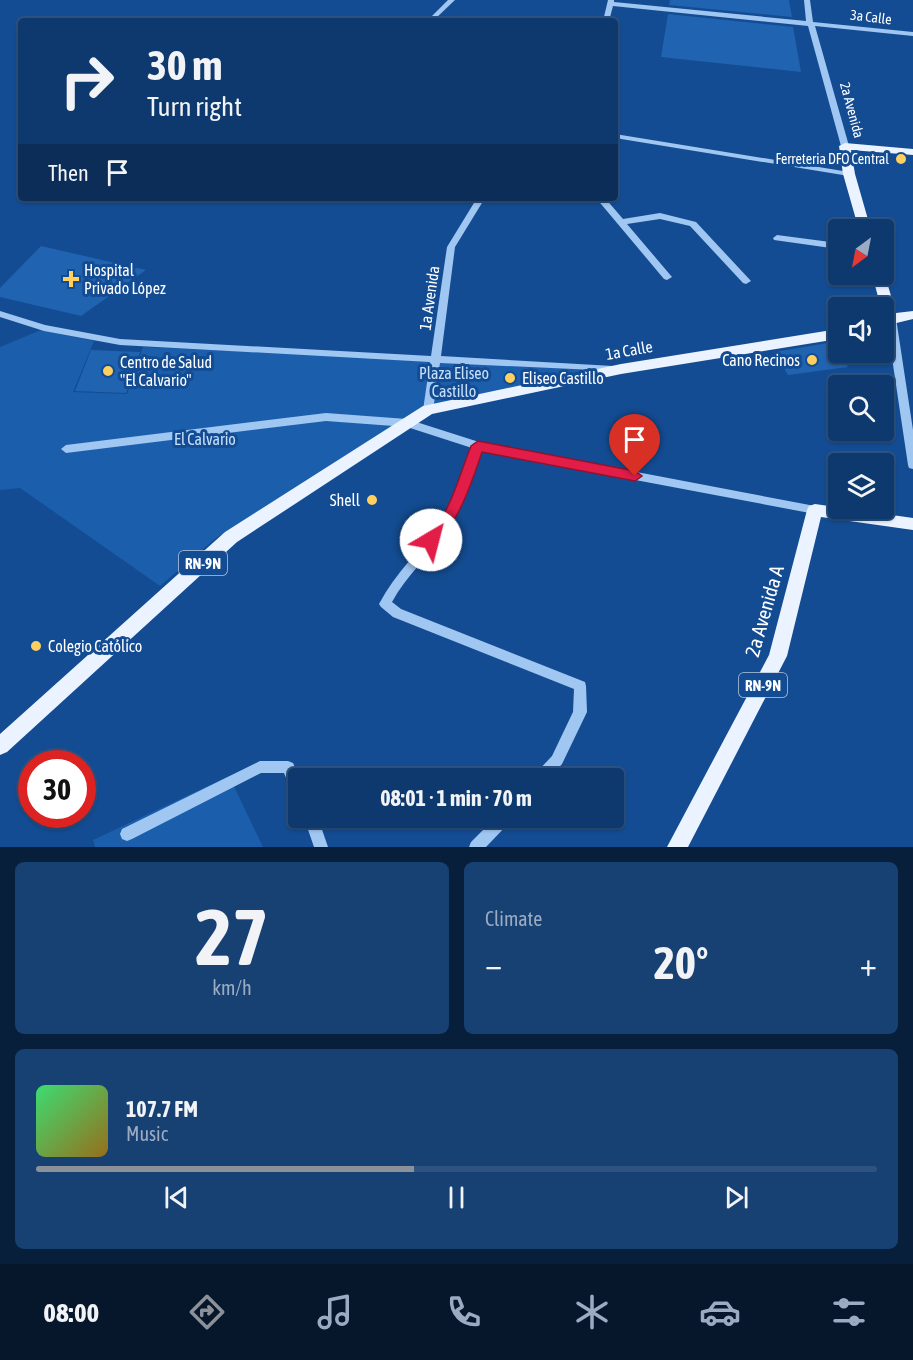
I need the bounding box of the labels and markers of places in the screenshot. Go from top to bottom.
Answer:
place label: Ferreteria DFO Central [776,151,889,167]
marker: Ferreteria DFO Central [894,152,908,166]
place label: Hospital Privado López [84,261,166,298]
marker: Hospital Privado López [62,270,80,288]
place label: Cano Recinos [722,351,800,369]
place label: Centro de Salud "El Calvario" [120,353,212,389]
marker: Cano Recinos [805,353,819,367]
marker: Centro de Salud "El Calvario" [101,364,115,378]
place label: Eliseo Castillo [522,369,604,387]
marker: Eliseo Castillo [503,371,517,385]
pin [609,414,660,476]
place label: Shell [330,491,361,509]
marker: Shell [365,493,379,507]
place label: Colegio Católico [48,637,142,656]
marker: Colegio Católico [29,639,43,653]

